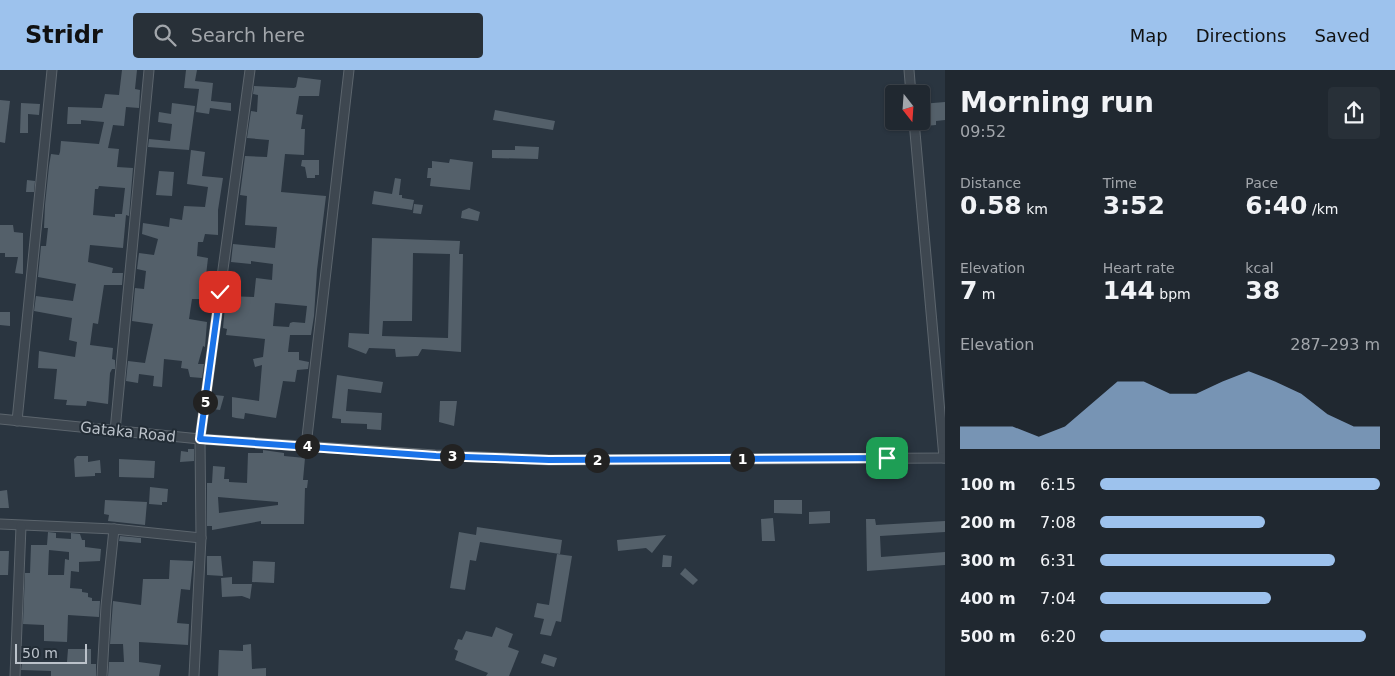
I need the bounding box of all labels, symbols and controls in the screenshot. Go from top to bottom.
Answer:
search box [133,13,483,58]
text: Stridr [25,21,103,49]
icon: search [151,21,179,49]
text: Search here [191,24,305,46]
text: Map [1130,25,1168,46]
text: Directions [1196,25,1286,46]
text: Saved [1314,25,1370,46]
north arrow [885,85,930,130]
map controls [885,85,930,130]
text: Morning run [960,86,1154,119]
button: share [1328,87,1380,139]
text: 09:52 [960,122,1006,141]
text: Distance [960,175,1021,191]
text: Time [1103,175,1137,191]
text: Pace [1245,175,1278,191]
text: 0.58 [960,191,1022,220]
text: 3:52 [1103,191,1165,220]
text: 6:40 [1245,191,1308,220]
text: km [1022,201,1048,217]
text: /km [1308,201,1338,217]
text: Elevation [960,260,1025,276]
text: Heart rate [1103,260,1175,276]
text: kcal [1245,260,1274,276]
pin [199,271,241,313]
text: 7 [960,276,977,305]
text: 144 [1103,276,1155,305]
text: 38 [1245,276,1280,305]
icon: check [206,278,234,306]
text: m [977,286,996,302]
text: bpm [1155,286,1191,302]
text: Elevation [960,335,1034,354]
text: 287–293 m [1290,335,1380,354]
pin: 5 [192,390,218,414]
text: 5 [201,394,210,410]
street label: Gataka Road [79,418,177,446]
pin: 4 [294,434,320,458]
pin [866,437,908,479]
text: 4 [303,438,312,454]
pin: 3 [440,444,464,468]
icon: arrive [873,444,901,472]
pin: 1 [730,446,754,472]
text: 3 [448,448,457,464]
pin: 2 [584,448,610,472]
text: 1 [738,451,747,467]
text: 2 [593,452,602,468]
text: 100 m [960,475,1016,494]
text: 6:15 [1040,475,1076,494]
text: 200 m [960,513,1016,532]
text: 7:08 [1040,513,1076,532]
text: 300 m [960,551,1016,570]
text: 6:31 [1040,551,1076,570]
text: 400 m [960,589,1016,608]
text: 7:04 [1040,589,1076,608]
text: 500 m [960,627,1016,646]
text: 6:20 [1040,627,1076,646]
scale bar [15,641,88,664]
text: 50 m [22,645,58,661]

